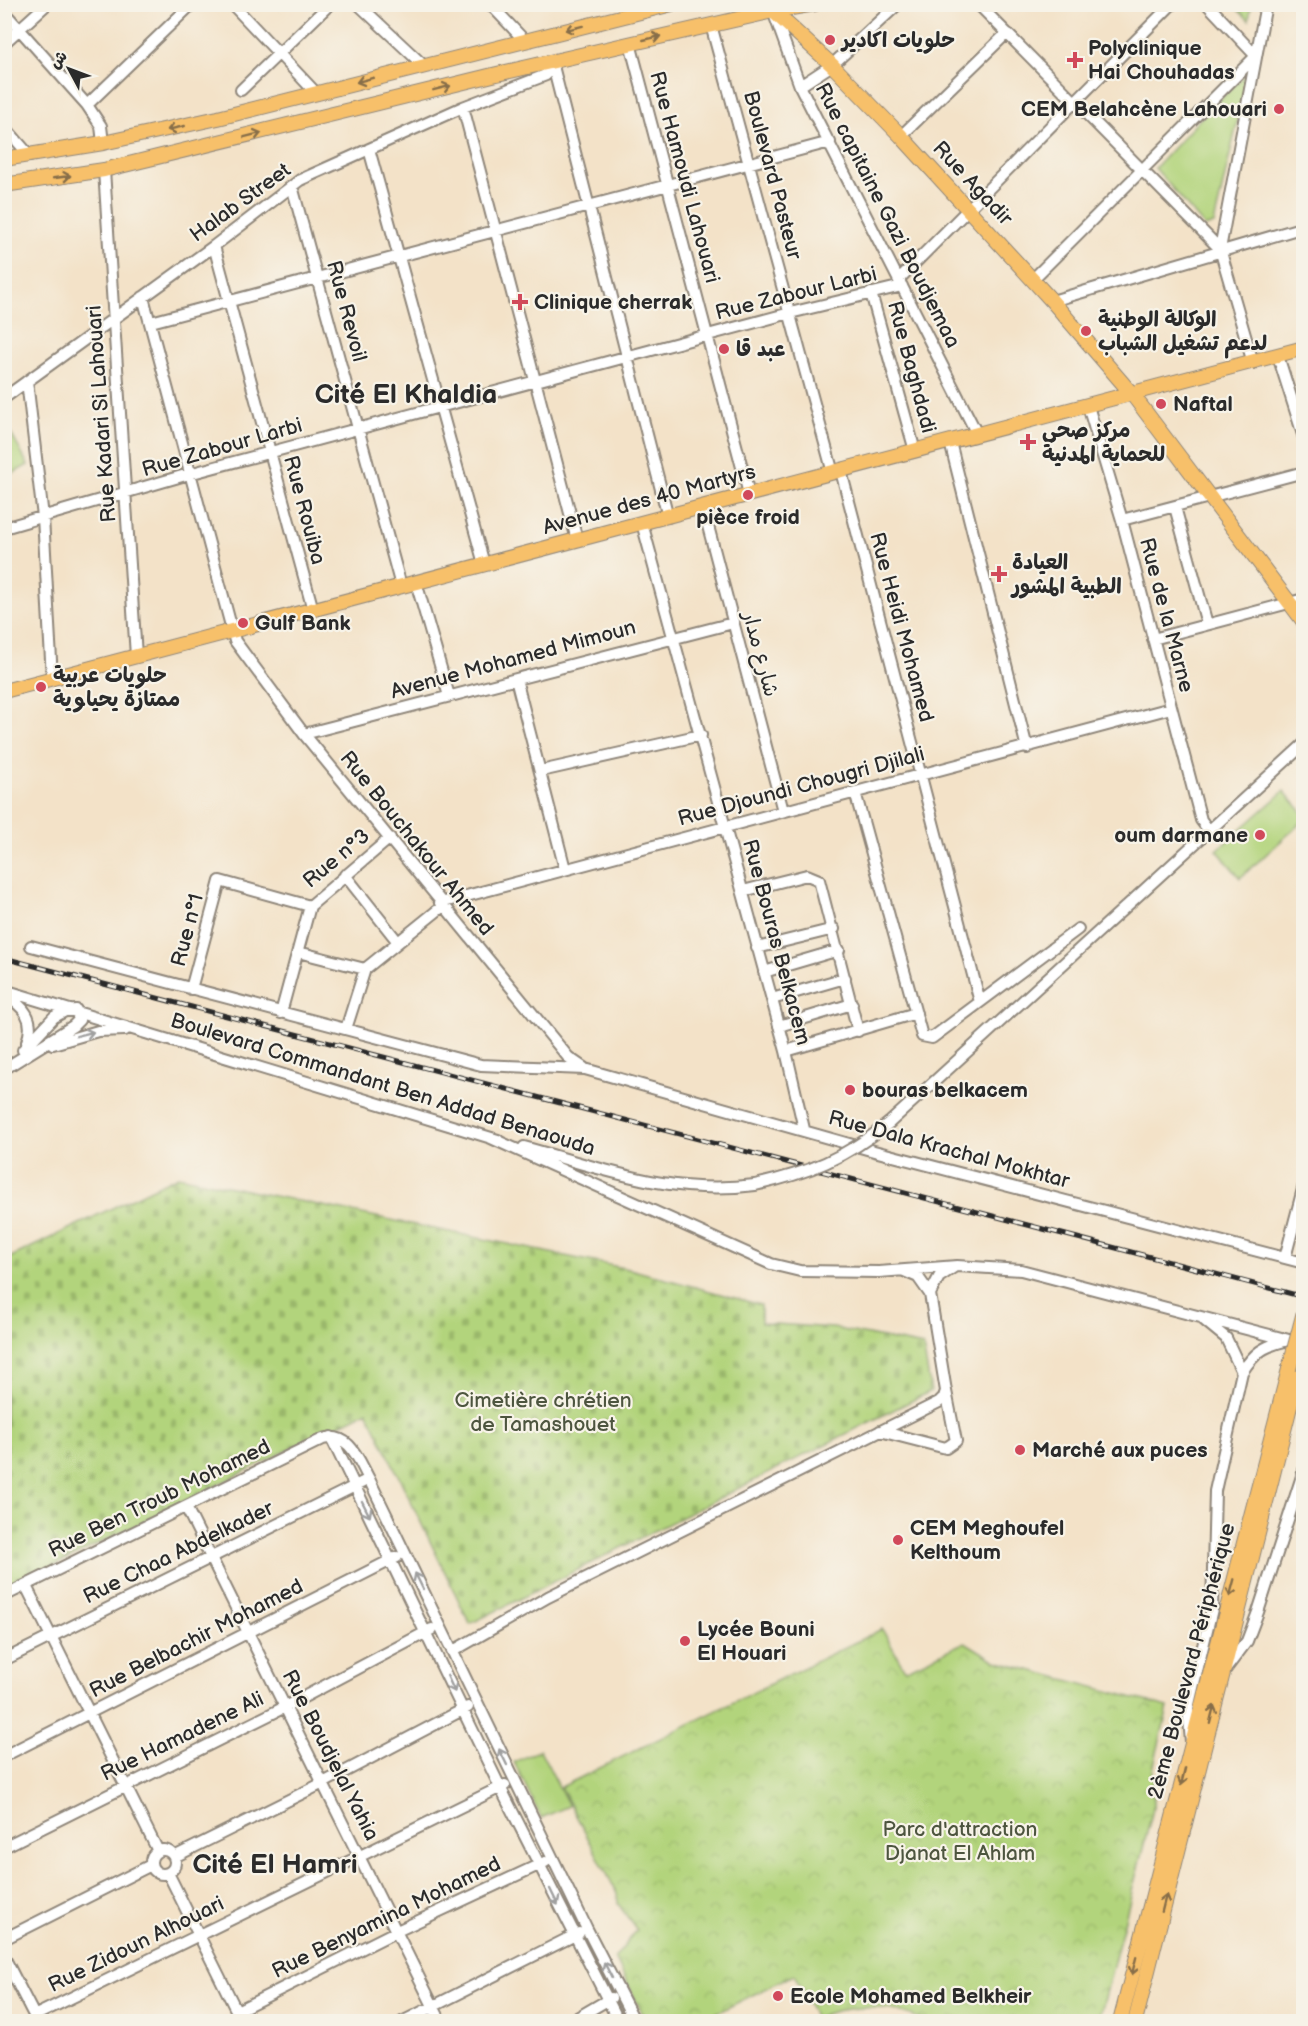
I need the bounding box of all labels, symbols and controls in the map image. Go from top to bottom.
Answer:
one-way arrow [565,23,584,35]
place label: حلويات اكادير [840,28,955,54]
one-way arrow [642,32,661,44]
marker: حلويات اكادير [823,33,837,47]
place label: Polyclinique Hai Chouhadas [1088,36,1235,85]
north arrow [39,39,99,99]
text: ش [46,47,72,73]
marker: Polyclinique Hai Chouhadas [1066,51,1084,69]
street label: Rue Hamoudi Lahouari [644,69,725,286]
one-way arrow [356,75,375,87]
street label: Rue capitaine Gazi Boudjemaa [810,78,965,352]
one-way arrow [432,81,451,93]
street label: Boulevard Pasteur [738,88,807,263]
place label: CEM Belahcène Lahouari [1021,97,1267,122]
marker: CEM Belahcène Lahouari [1272,102,1286,116]
one-way arrow [166,122,185,134]
one-way arrow [243,129,262,140]
street label: Rue Agadir [927,136,1018,231]
street label: Halab Street [185,157,296,247]
one-way arrow [52,172,72,183]
street label: Rue Revoil [321,258,372,364]
street label: Rue Zabour Larbi [713,261,880,326]
place label: Clinique cherrak [534,290,692,315]
marker: Clinique cherrak [511,293,529,311]
street label: Rue Baghdadi [882,298,941,436]
street label: Rue Kadari Si Lahouari [81,305,122,523]
place label: الوكالة الوطنية لدعم تشغيل الشباب [1098,307,1267,359]
marker: الوكالة الوطنية لدعم تشغيل الشباب [1079,324,1093,338]
place label: عبد قا [736,337,785,362]
marker: عبد قا [717,342,731,356]
district label: Cité El Khaldia [315,379,497,411]
place label: Naftal [1173,392,1233,417]
marker: Naftal [1154,397,1168,411]
street label: Rue Zabour Larbi [139,413,305,482]
place label: مركز صحي للحماية المدنية [1042,418,1165,467]
marker: مركز صحي للحماية المدنية [1019,433,1037,451]
street label: Rue Rouiba [278,453,331,567]
street label: Avenue des 40 Martyrs [540,459,758,540]
marker: pièce froid [741,488,755,502]
place label: pièce froid [696,505,800,530]
street label: Rue Heidi Mohamed [864,529,939,725]
street label: Rue de la Marne [1134,535,1199,695]
place label: العيادة الطبية المشور [1010,550,1122,599]
marker: العيادة الطبية المشور [990,565,1008,583]
street label: شارع مدار [735,607,784,700]
place label: Gulf Bank [255,611,351,636]
street label: Avenue Mohamed Mimoun [388,615,639,704]
marker: Gulf Bank [236,616,250,630]
place label: حلويات عربية ممتازة يحياوية [53,663,180,713]
marker: حلويات عربية ممتازة يحياوية [34,680,48,694]
street label: Rue Djoundi Chougri Djilali [675,741,927,831]
street label: Rue Bouchakour Ahmed [334,746,499,941]
street label: Rue n°3 [298,823,375,893]
place label: oum darmane [1114,823,1248,848]
marker: oum darmane [1253,828,1267,842]
street label: Rue Bouras Belkacem [737,837,816,1048]
street label: Rue n°1 [166,891,209,969]
street label: Boulevard Commandant Ben Addad Benaouda [167,1008,598,1161]
one-way arrow [76,1028,95,1040]
place label: bouras belkacem [862,1078,1028,1103]
marker: bouras belkacem [843,1083,857,1097]
street label: Rue Dala Krachal Mokhtar [826,1105,1073,1194]
park label: Cimetière chrétien de Tamashouet [454,1388,632,1437]
street label: Rue Ben Troub Mohamed [44,1434,274,1563]
place label: Marché aux puces [1032,1438,1208,1463]
marker: Marché aux puces [1013,1443,1027,1457]
street label: Rue Chaa Abdelkader [79,1495,278,1609]
one-way arrow [361,1499,372,1517]
place label: CEM Meghoufel Kelthoum [910,1516,1064,1565]
street label: 2ème Boulevard Périphérique [1143,1520,1240,1802]
marker: CEM Meghoufel Kelthoum [891,1533,905,1547]
one-way arrow [412,1573,424,1591]
street label: Rue Belbachir Mohamed [85,1574,307,1703]
one-way arrow [1226,1579,1237,1598]
place label: Lycée Bouni El Houari [697,1617,815,1666]
marker: Lycée Bouni El Houari [678,1634,692,1648]
street label: Rue Boudjelal Yahia [277,1666,384,1845]
one-way arrow [445,1675,457,1693]
street label: Rue Hamadene Ali [97,1686,268,1787]
one-way arrow [1206,1705,1218,1724]
one-way arrow [497,1749,509,1767]
one-way arrow [1176,1767,1188,1786]
park label: Parc d'attraction Djanat El Ahlam [883,1817,1037,1866]
district label: Cité El Hamri [192,1849,358,1881]
street label: Rue Benyamina Mohamed [268,1851,505,1984]
one-way arrow [549,1888,561,1906]
street label: Rue Zidoun Alhouari [44,1891,228,1998]
one-way arrow [1158,1894,1170,1913]
one-way arrow [1128,1956,1140,1975]
one-way arrow [601,1961,613,1979]
place label: Ecole Mohamed Belkheir [790,1984,1032,2009]
marker: Ecole Mohamed Belkheir [771,1989,785,2003]

